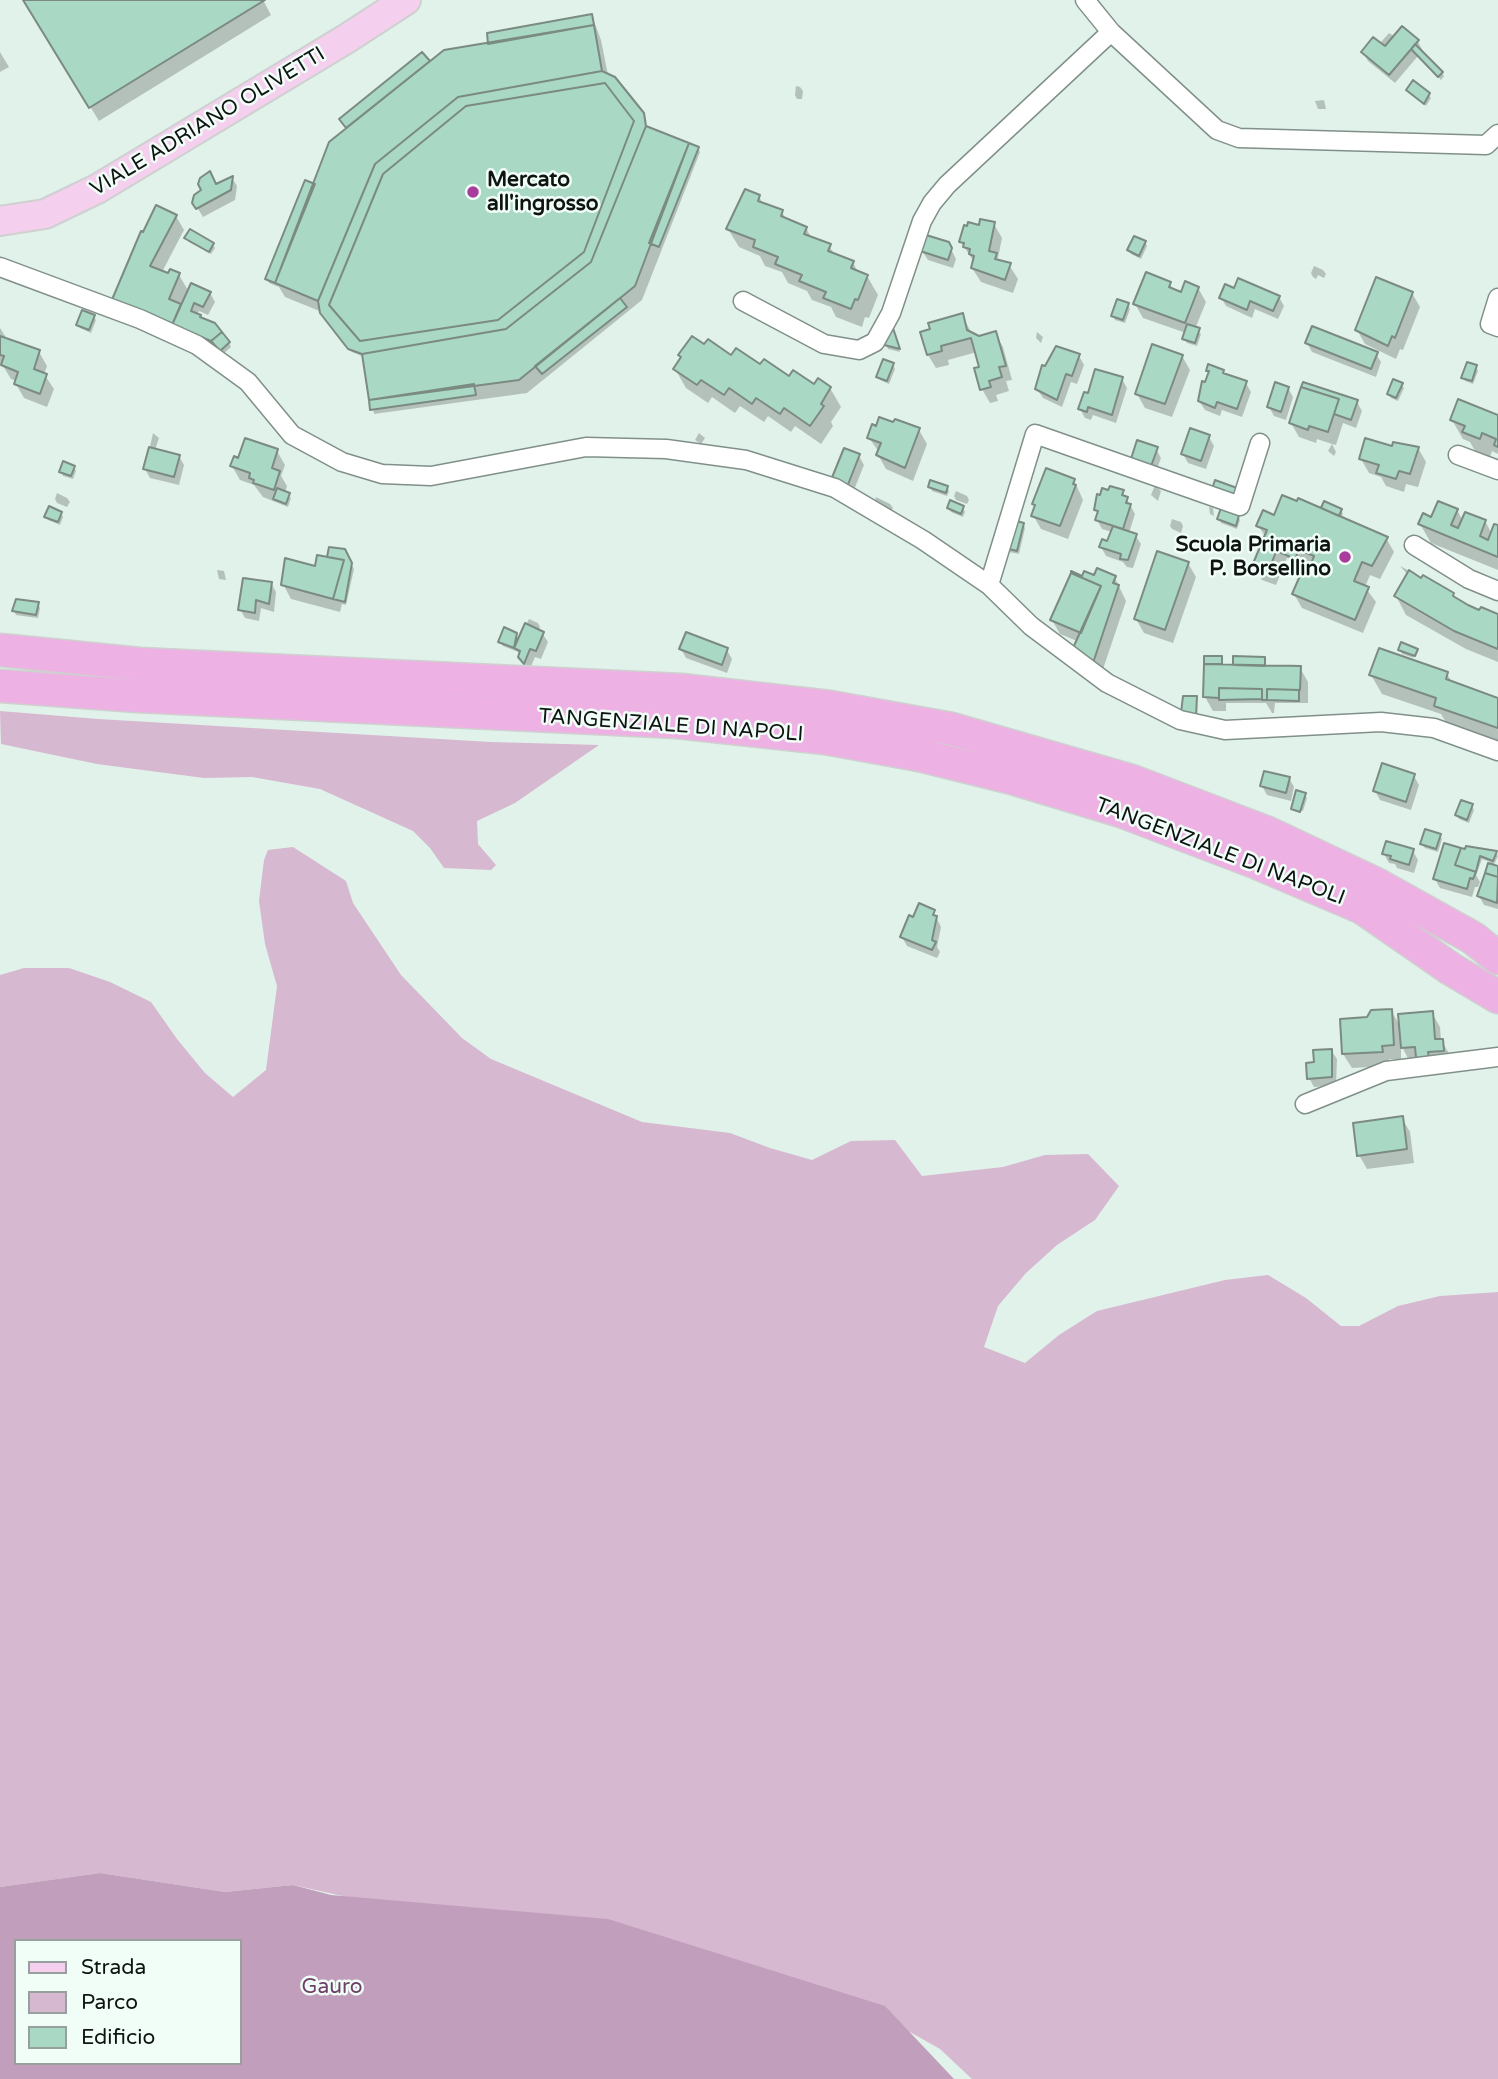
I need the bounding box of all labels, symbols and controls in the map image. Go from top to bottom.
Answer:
street label: VIALE ADRIANO OLIVETTI [86,42,330,202]
place label: Mercato all'ingrosso [487,167,599,217]
marker: Mercato all'ingrosso [465,184,481,200]
place label: Scuola Primaria P. Borsellino [1175,532,1331,582]
marker: Scuola Primaria P. Borsellino [1337,549,1353,565]
street label: TANGENZIALE DI NAPOLI [538,704,804,748]
street label: TANGENZIALE DI NAPOLI [1092,793,1348,911]
legend [14,1939,242,2065]
text: Strada [81,1955,146,1980]
park label: Gauro [302,1974,362,2000]
text: Parco [81,1990,138,2015]
text: Edificio [81,2025,155,2050]

